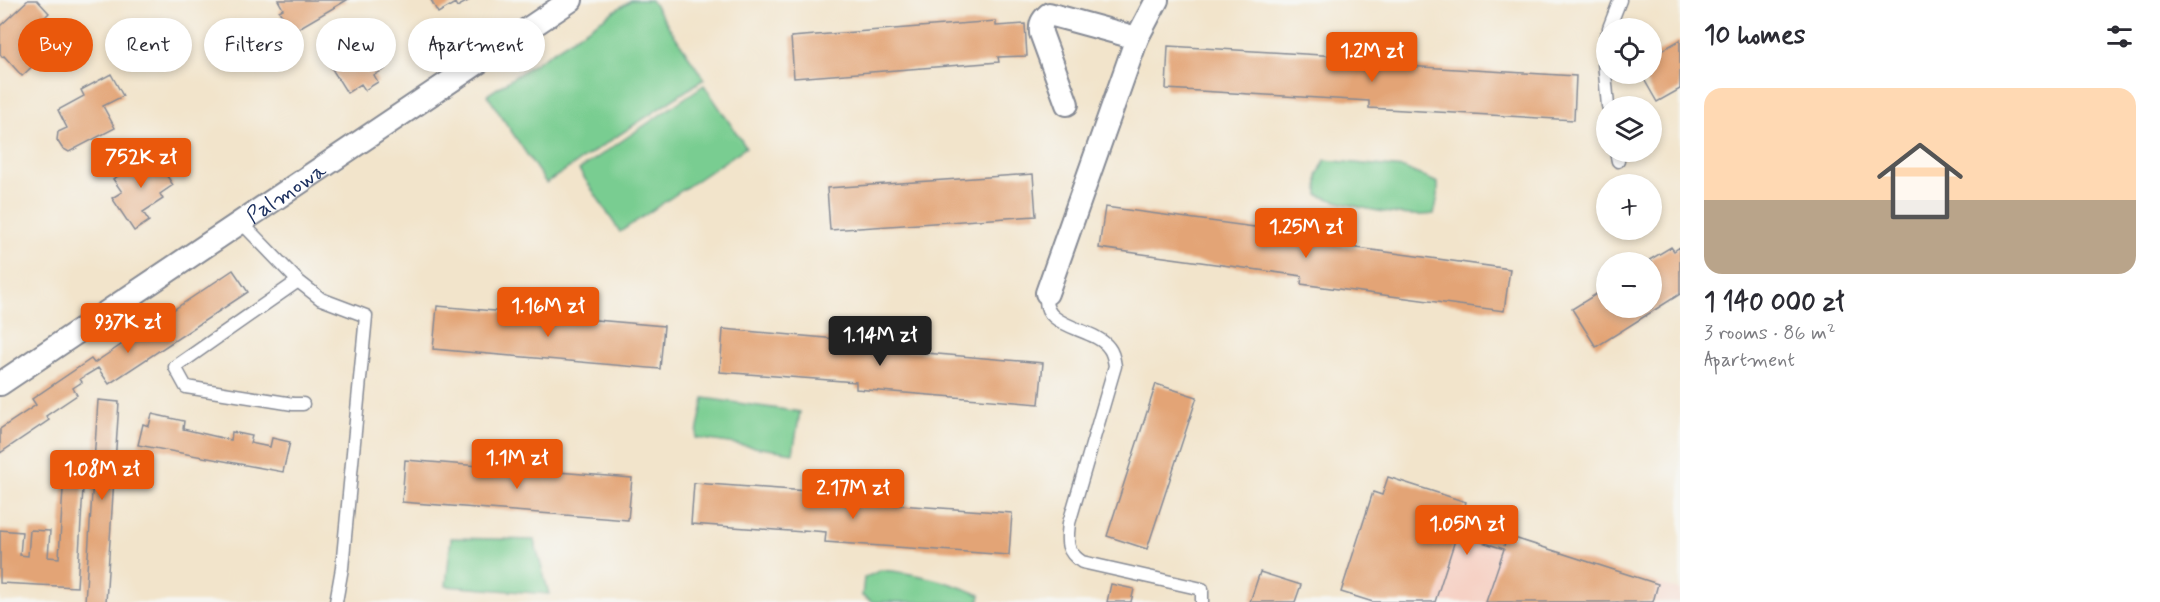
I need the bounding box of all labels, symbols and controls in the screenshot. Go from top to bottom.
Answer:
chip: Buy [18,18,93,72]
chip: Rent [105,18,192,72]
chip: Filters [204,18,304,72]
chip: New [316,18,396,72]
chip: Apartment [408,18,545,72]
map controls [1596,18,1662,318]
button: locate [1596,18,1662,84]
text: 10 homes [1704,19,1805,53]
icon: filters [2103,20,2136,53]
pin: 1.2M zł [1317,32,1427,83]
text: 1.2M zł [1340,38,1404,65]
button: layers [1596,96,1662,162]
icon: home [1866,127,1974,235]
pin: 752K zł [86,138,196,189]
text: 752K zł [105,144,177,171]
street label: Palmowa [241,156,333,231]
button: + [1596,174,1662,240]
pin: 1.25M zł [1244,208,1368,259]
text: 1.25M zł [1269,214,1343,241]
button: − [1596,252,1662,318]
text: 1 140 000 zł [1704,286,1844,320]
pin: 1.16M zł [486,287,610,338]
text: 1.16M zł [511,293,585,320]
pin: 937K zł [73,303,183,354]
text: 937K zł [95,309,161,336]
pin: 1.14M zł [818,316,942,367]
text: 3 rooms · 86 m² [1704,320,1836,347]
text: 1.14M zł [843,322,917,349]
text: Apartment [1704,347,1795,374]
pin: 1.1M zł [462,439,572,490]
text: 1.1M zł [486,445,548,472]
pin: 1.08M zł [40,450,164,501]
text: 1.08M zł [64,456,140,483]
pin: 2.17M zł [791,469,915,520]
text: 2.17M zł [816,475,890,502]
pin: 1.05M zł [1405,505,1529,556]
text: 1.05M zł [1429,511,1505,538]

